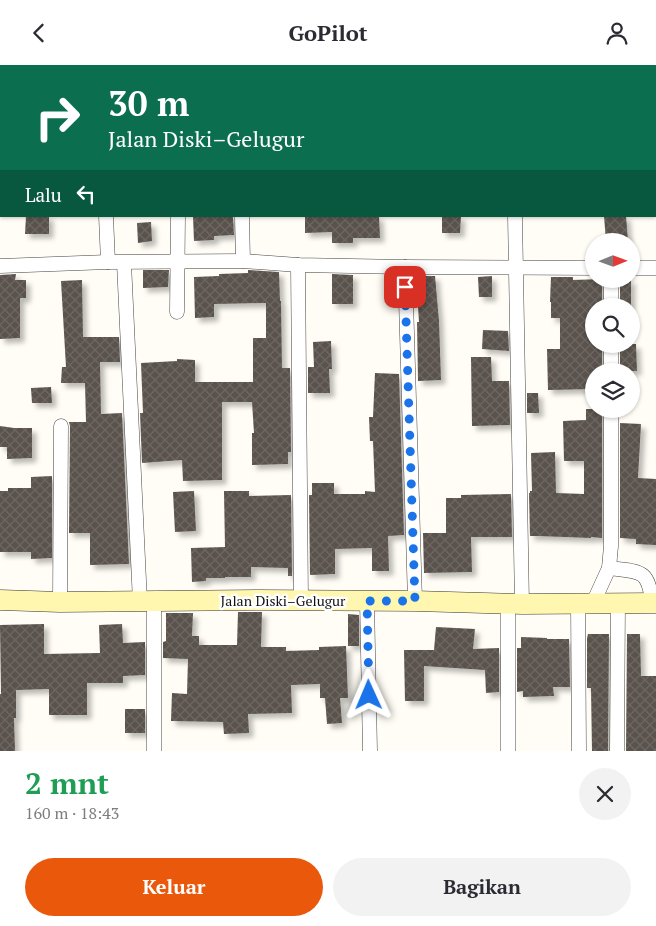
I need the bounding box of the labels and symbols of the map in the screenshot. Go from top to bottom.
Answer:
north arrow [585,233,640,287]
pin [384,266,426,308]
street label: Jalan Diski–Gelugur [221,591,346,610]
position arrow [342,668,394,720]

